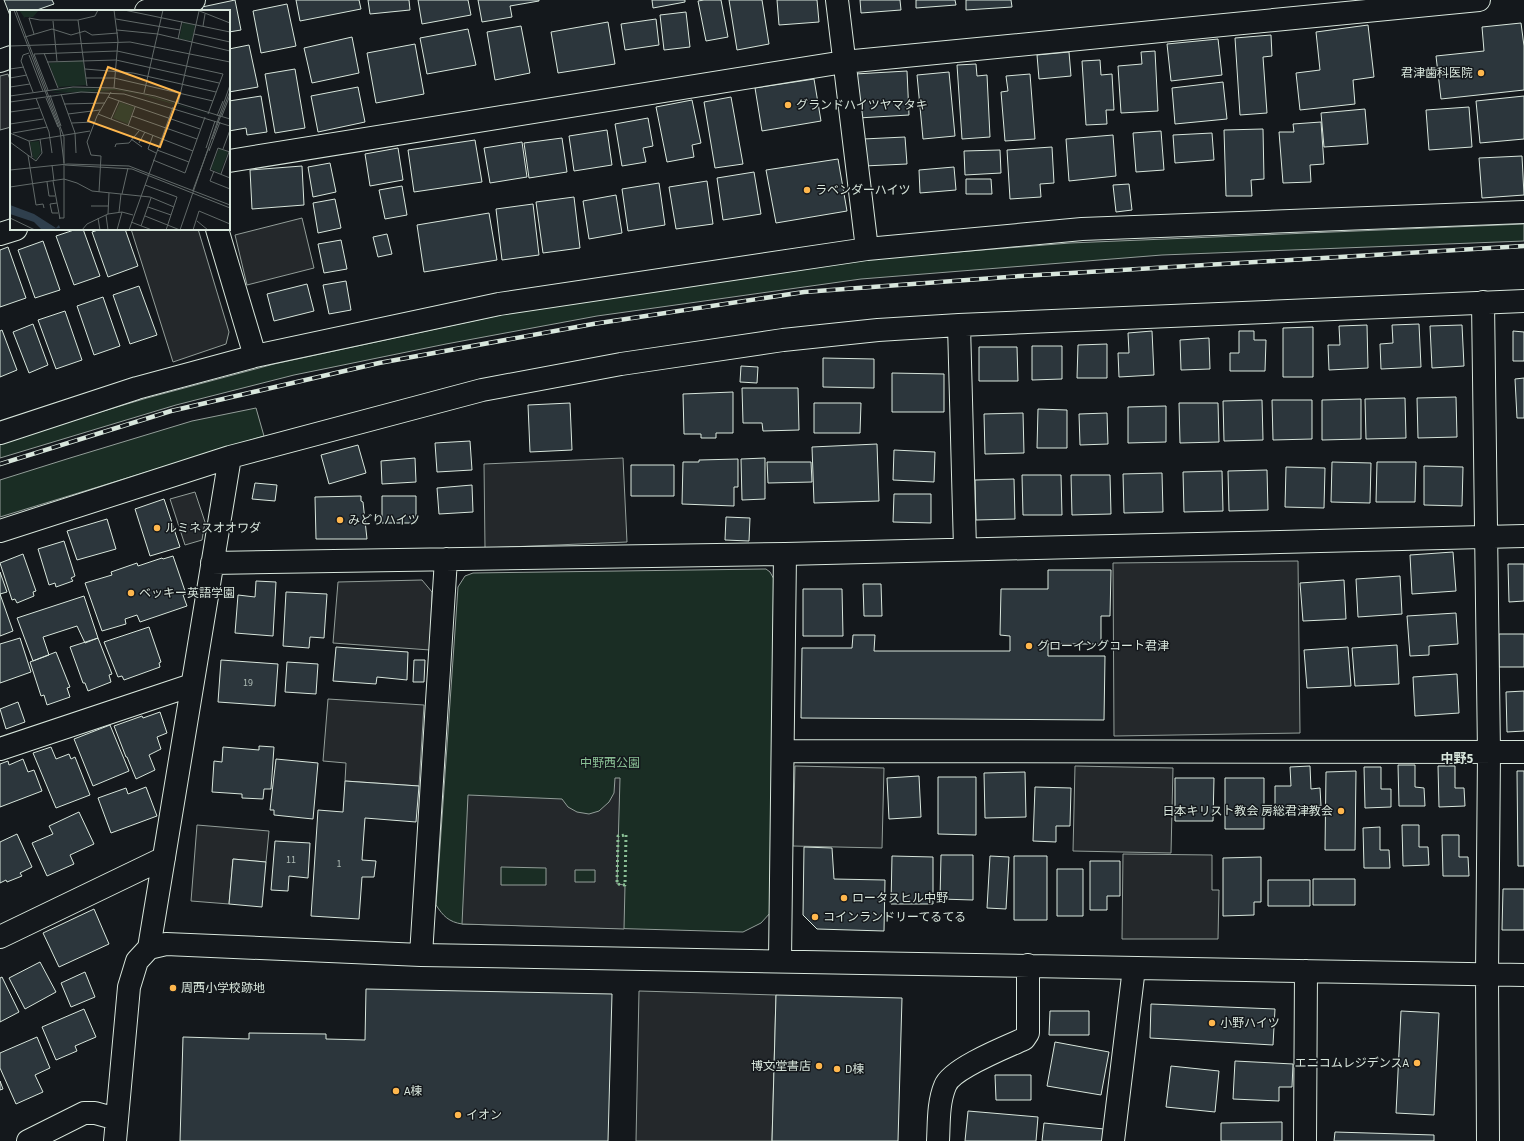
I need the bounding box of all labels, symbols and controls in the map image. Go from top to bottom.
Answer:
inset map [10,10,230,230]
place label: 君津歯科医院 [1401,65,1473,82]
marker: 君津歯科医院 [1476,68,1486,78]
place label: グランドハイツヤマタキ [796,97,928,114]
marker: グランドハイツヤマタキ [783,100,793,110]
place label: ラベンダーハイツ [815,182,911,199]
marker: ラベンダーハイツ [802,185,812,195]
place label: みどりハイツ [348,512,420,529]
marker: みどりハイツ [335,515,345,525]
place label: ルミネスオオワダ [165,520,261,537]
marker: ルミネスオオワダ [152,523,162,533]
place label: ベッキー英語学園 [139,585,235,602]
marker: ベッキー英語学園 [126,588,136,598]
place label: グローイングコート君津 [1037,638,1169,655]
marker: グローイングコート君津 [1024,641,1034,651]
house number: 19 [243,676,253,690]
district label: 中野5 [1441,750,1474,768]
park label: 中野西公園 [580,755,640,772]
place label: 日本キリスト教会 房総君津教会 [1163,803,1333,820]
marker: 日本キリスト教会 房総君津教会 [1336,806,1346,816]
house number: 11 [286,853,296,867]
house number: 1 [337,857,342,871]
place label: ロータスヒル中野 [852,890,948,907]
marker: ロータスヒル中野 [839,893,849,903]
place label: コインランドリーてるてる [823,909,966,926]
marker: コインランドリーてるてる [810,912,820,922]
place label: 周西小学校跡地 [181,980,265,997]
marker: 周西小学校跡地 [168,983,178,993]
place label: 小野ハイツ [1220,1015,1280,1032]
marker: 小野ハイツ [1207,1018,1217,1028]
place label: エニコムレジデンスA [1295,1055,1409,1072]
place label: 博文堂書店 [751,1058,811,1075]
marker: エニコムレジデンスA [1412,1058,1422,1068]
marker: 博文堂書店 [814,1061,824,1071]
place label: D棟 [845,1061,864,1078]
marker: D棟 [832,1064,842,1074]
place label: A棟 [404,1083,423,1100]
marker: A棟 [391,1086,401,1096]
place label: イオン [466,1107,502,1124]
marker: イオン [453,1110,463,1120]

